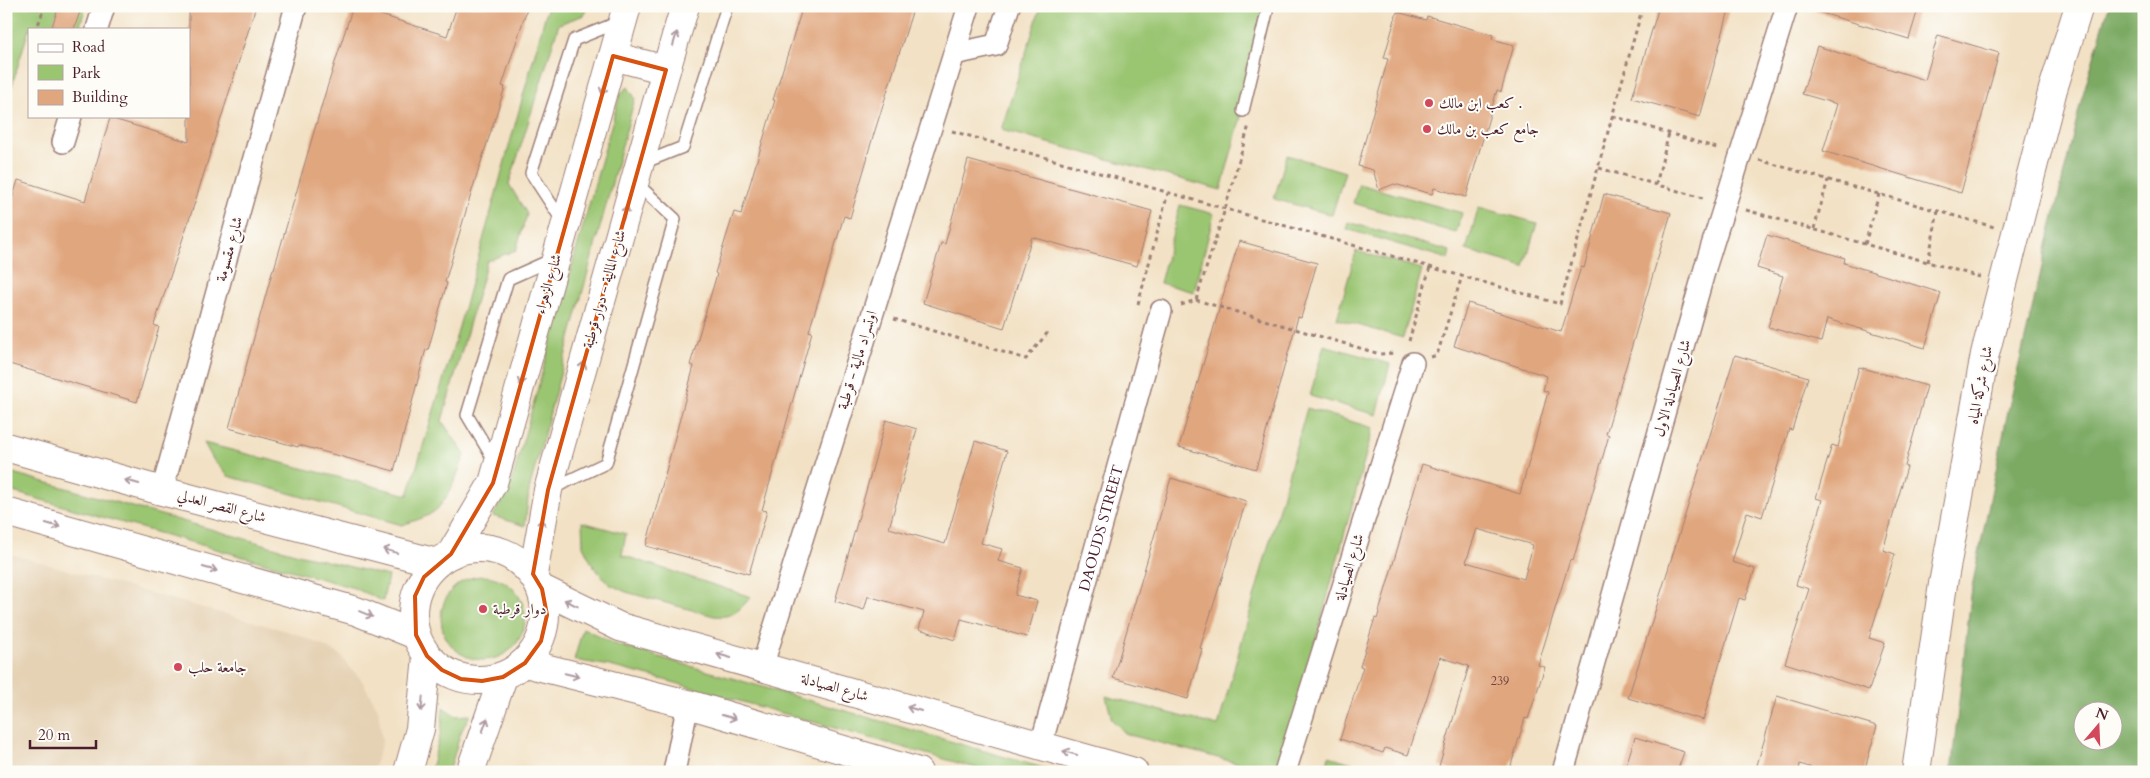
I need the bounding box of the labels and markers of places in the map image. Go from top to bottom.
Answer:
place label: كعب ابن مالك . [1439,93,1522,113]
marker: كعب ابن مالك . [1423,97,1435,109]
place label: جامع كعب بن مالك [1437,119,1539,143]
marker: جامع كعب بن مالك [1421,123,1433,135]
place label: دوار قرطبة [493,599,546,619]
marker: دوار قرطبة [477,603,489,615]
place label: جامعة حلب [188,657,247,677]
marker: جامعة حلب [172,661,184,673]

